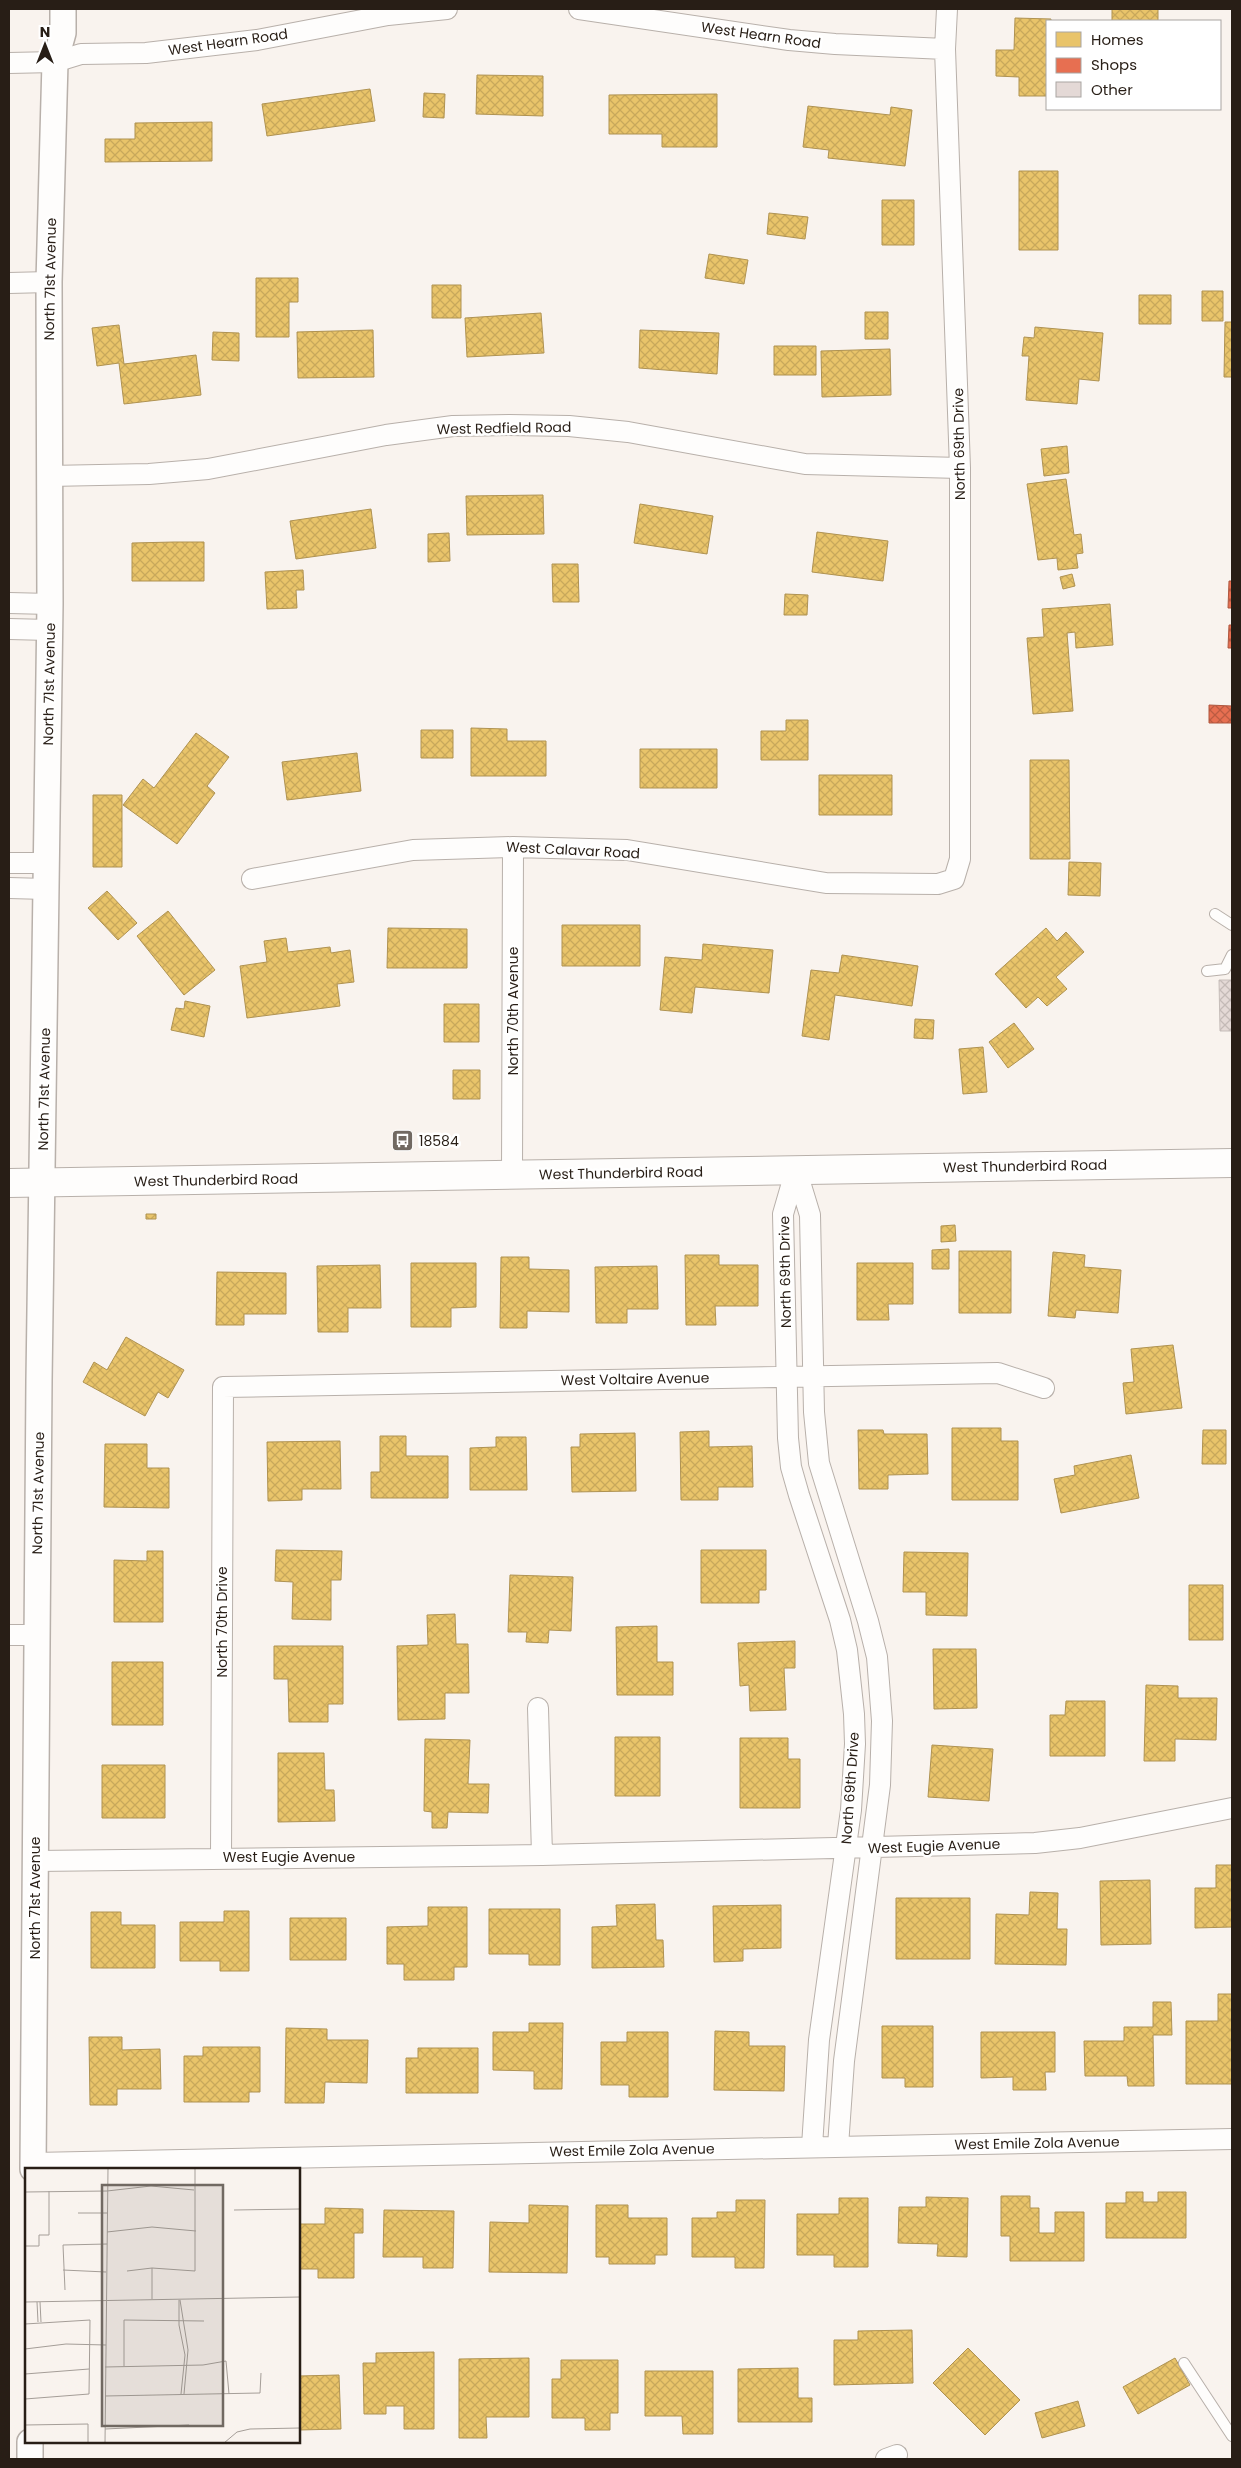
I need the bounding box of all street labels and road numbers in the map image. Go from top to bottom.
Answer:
street label: West Hearn Road [700,17,822,53]
street label: West Hearn Road [167,24,289,60]
street label: North 71st Avenue [39,217,61,340]
street label: North 69th Drive [948,387,970,500]
street label: West Redfield Road [436,417,572,439]
street label: North 71st Avenue [38,622,60,745]
street label: West Calavar Road [505,836,641,864]
street label: North 70th Avenue [503,946,523,1075]
street label: North 71st Avenue [33,1027,55,1150]
street label: West Thunderbird Road [943,1155,1107,1177]
street label: West Thunderbird Road [539,1162,703,1184]
street label: West Thunderbird Road [134,1169,298,1191]
street label: North 69th Drive [774,1215,796,1328]
street label: West Voltaire Avenue [561,1368,710,1390]
street label: North 71st Avenue [27,1431,49,1554]
street label: North 70th Drive [212,1566,232,1678]
street label: North 69th Drive [836,1731,864,1845]
street label: West Eugie Avenue [867,1834,1001,1858]
street label: North 71st Avenue [25,1836,45,1959]
street label: West Eugie Avenue [223,1847,356,1867]
street label: West Emile Zola Avenue [954,2132,1120,2154]
street label: West Emile Zola Avenue [549,2139,715,2161]

